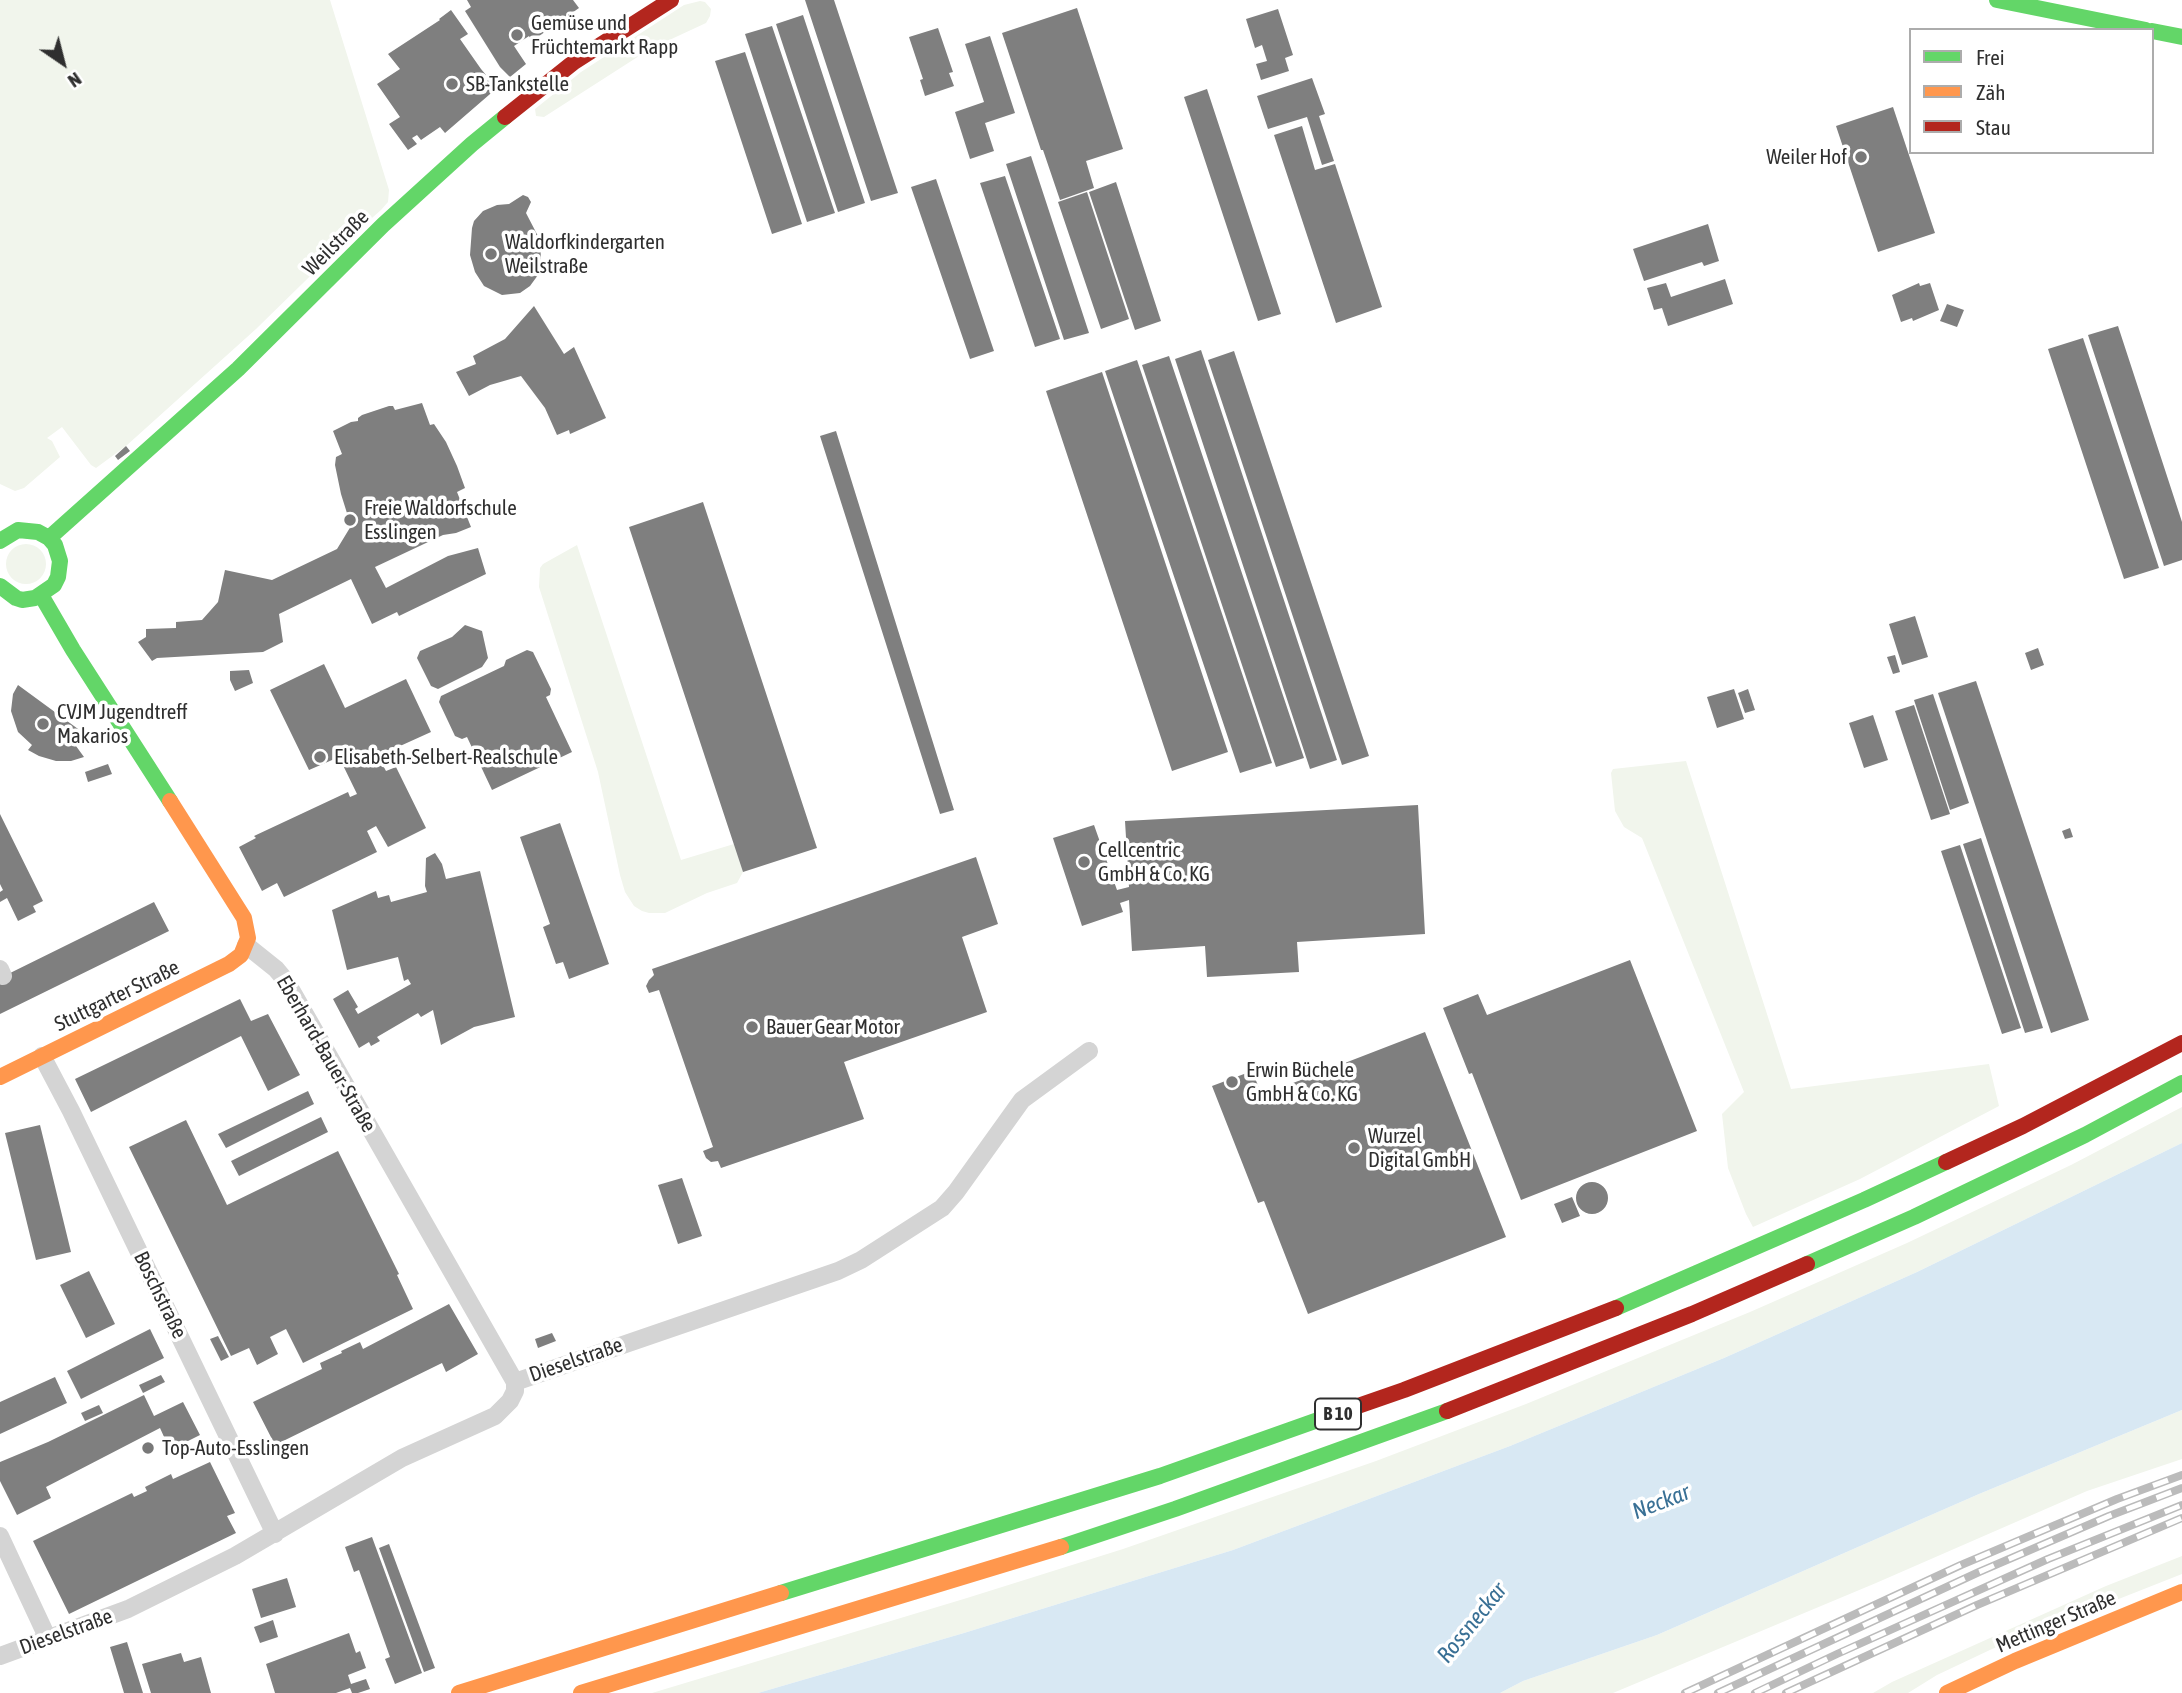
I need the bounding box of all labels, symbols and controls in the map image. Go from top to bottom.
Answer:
place label: Gemüse und Früchtemarkt Rapp [531,10,678,60]
marker: Gemüse und Früchtemarkt Rapp [509,27,525,43]
north arrow [28,28,98,98]
legend [1909,28,2154,154]
text: Frei [1976,45,2005,69]
text: N [64,68,86,92]
place label: SB-Tankstelle [466,71,569,97]
marker: SB-Tankstelle [444,76,460,92]
text: Zäh [1976,80,2005,104]
text: Stau [1976,115,2011,139]
place label: Weiler Hof [1766,144,1847,170]
marker: Weiler Hof [1853,149,1869,165]
street label: Weilstraße [298,205,374,281]
place label: Waldorfkindergarten Weilstraße [505,229,665,279]
marker: Waldorfkindergarten Weilstraße [483,246,499,262]
place label: Freie Waldorfschule Esslingen [364,495,517,545]
marker: Freie Waldorfschule Esslingen [342,512,358,528]
place label: CVJM Jugendtreff Makarios [57,699,188,749]
marker: CVJM Jugendtreff Makarios [35,716,51,732]
place label: Elisabeth-Selbert-Realschule [334,744,558,770]
marker: Elisabeth-Selbert-Realschule [312,749,328,765]
place label: Cellcentric GmbH & Co. KG [1098,837,1210,887]
marker: Cellcentric GmbH & Co. KG [1076,854,1092,870]
street label: Stuttgarter Straße [50,955,184,1037]
street label: Eberhard-Bauer-Straße [271,971,381,1137]
place label: Bauer Gear Motor [766,1014,900,1040]
marker: Bauer Gear Motor [744,1019,760,1035]
place label: Erwin Büchele GmbH & Co. KG [1246,1057,1358,1107]
marker: Erwin Büchele GmbH & Co. KG [1224,1074,1240,1090]
place label: Wurzel Digital GmbH [1368,1123,1471,1173]
marker: Wurzel Digital GmbH [1346,1140,1362,1156]
street label: Boschstraße [128,1247,192,1343]
street label: Dieselstraße [526,1332,626,1388]
road number: B 10 [1315,1398,1361,1430]
place label: Top-Auto-Esslingen [162,1435,309,1461]
marker: Top-Auto-Esslingen [140,1440,156,1456]
water label: Neckar [1628,1479,1694,1525]
water label: Rossneckar [1431,1577,1513,1669]
street label: Mettinger Straße [1992,1585,2120,1659]
street label: Dieselstraße [16,1604,116,1660]

